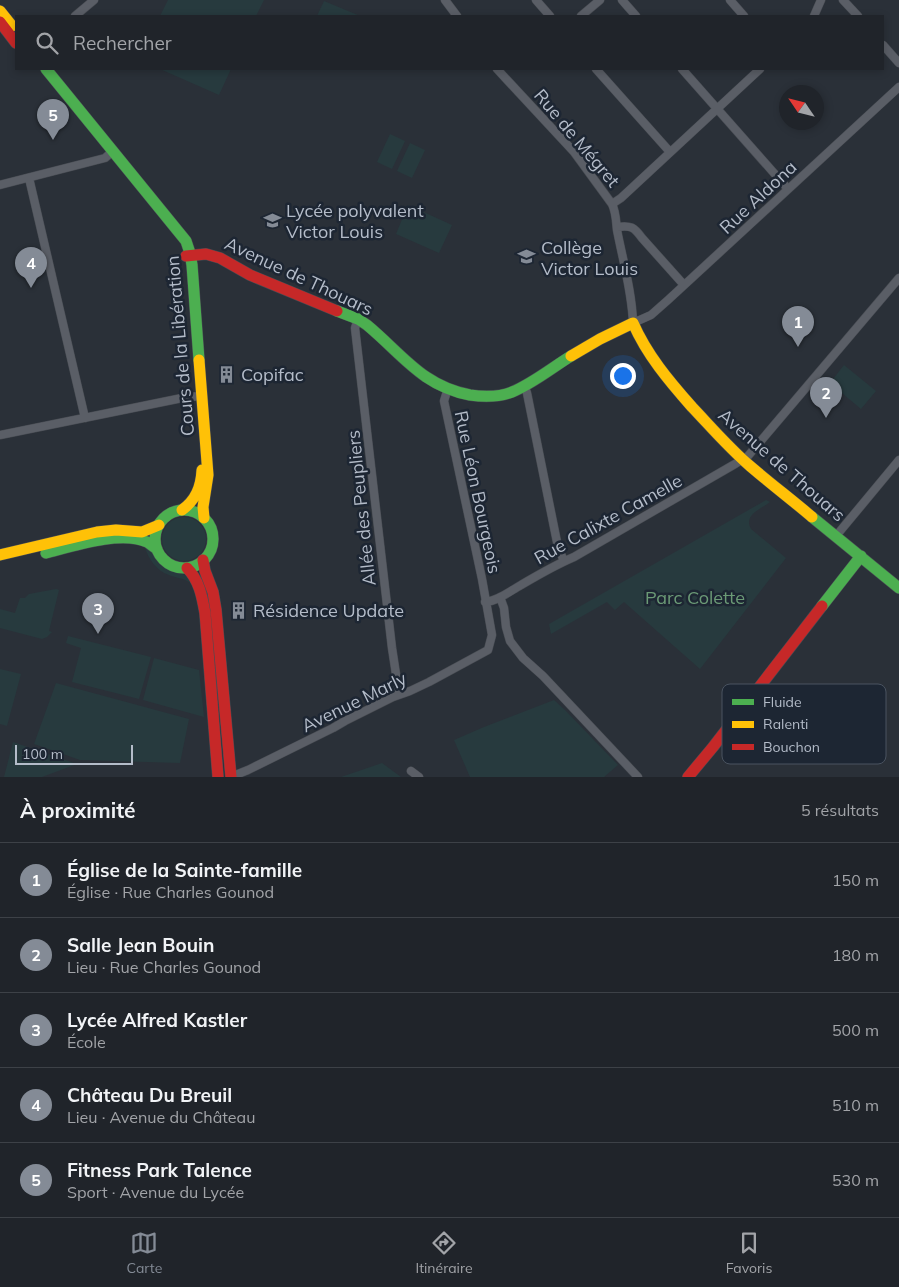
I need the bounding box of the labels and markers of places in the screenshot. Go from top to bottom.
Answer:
pin: 5 [37,99,69,140]
place label: Lycée polyvalent Victor Louis [286,199,424,243]
school or university icon: Lycée polyvalent Victor Louis [262,210,282,230]
place label: Collège Victor Louis [541,236,638,280]
pin: 4 [15,247,47,288]
school or university icon: Collège Victor Louis [517,247,537,267]
pin: 1 [782,306,814,347]
place label: Copifac [241,363,304,386]
building icon: Copifac [217,364,237,384]
pin: 2 [810,377,842,418]
pin: 3 [82,593,114,634]
place label: Résidence Update [253,599,404,622]
building icon: Résidence Update [229,600,249,620]

